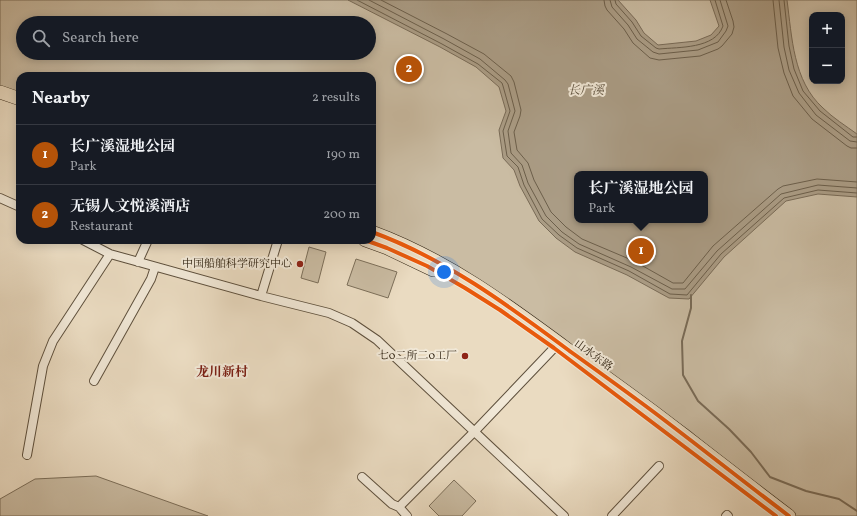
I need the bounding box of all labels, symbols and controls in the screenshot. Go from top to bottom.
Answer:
map controls [809,12,845,84]
button: + [809,12,845,48]
search box [16,16,376,60]
icon: search [30,27,52,49]
text: Search here [62,28,139,49]
button: − [809,48,845,84]
pin: 2 [396,54,422,84]
water label: 长广溪 [568,83,606,99]
text: Nearby [32,87,90,110]
text: 2 results [312,89,360,107]
text: 长广溪湿地公园 [70,137,175,158]
text: 1 [42,146,48,164]
text: 190 m [326,146,360,164]
text: Park [70,158,97,176]
popup [574,171,708,223]
text: 长广溪湿地公园 [588,179,694,200]
text: 无锡人文悦溪酒店 [70,197,190,218]
text: Park [588,200,615,218]
text: 2 [42,206,48,224]
text: 200 m [323,206,360,224]
text: Restaurant [70,218,133,236]
pin: 1 [628,236,654,266]
place label: 中国船舶科学研究中心 [182,257,292,272]
marker: 中国船舶科学研究中心 [295,259,305,269]
your location [434,262,454,282]
street label: 山水东路 [571,337,615,375]
place label: 七0二所二0工厂 [378,349,457,364]
marker: 七0二所二0工厂 [460,351,470,361]
district label: 龙川新村 [196,364,248,382]

